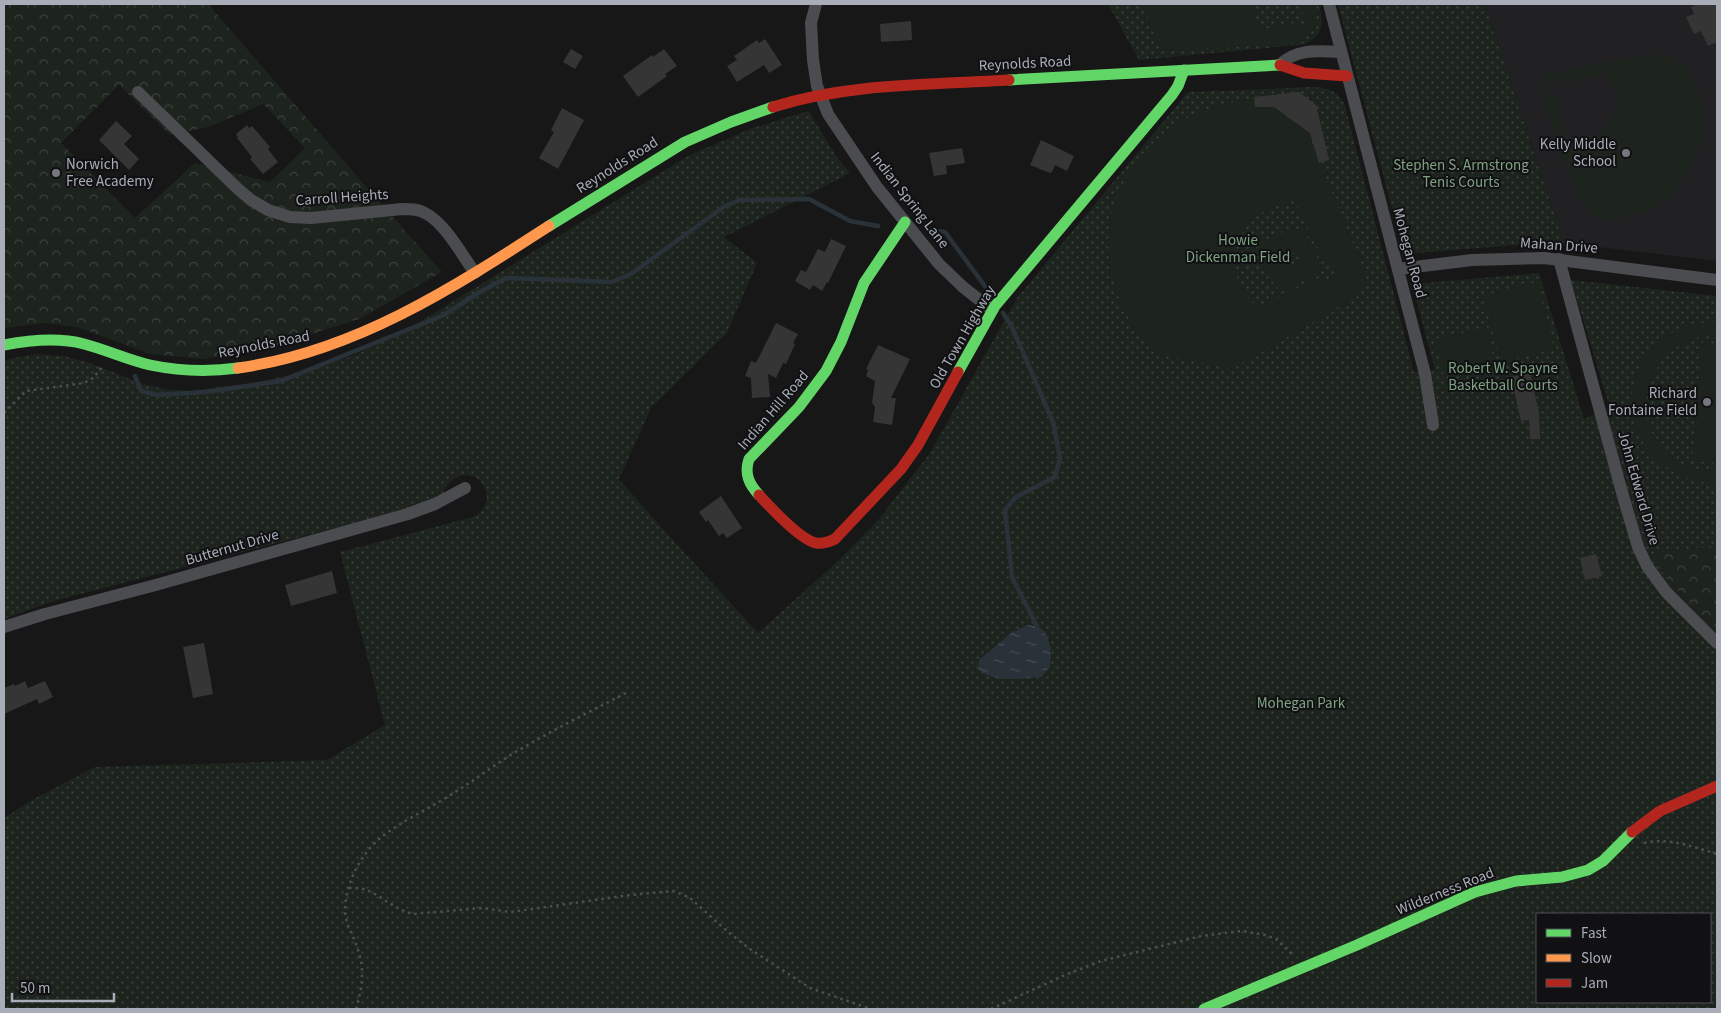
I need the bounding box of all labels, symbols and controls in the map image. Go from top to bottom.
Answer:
street label: Reynolds Road [978,51,1072,76]
street label: Reynolds Road [572,132,662,199]
place label: Kelly Middle School [1540,134,1616,172]
marker: Kelly Middle School [1620,147,1632,159]
street label: Indian Spring Lane [865,148,954,253]
place label: Norwich Free Academy [66,154,154,192]
park label: Stephen S. Armstrong Tenis Courts [1393,155,1529,193]
marker: Norwich Free Academy [50,167,62,179]
street label: Carroll Heights [295,184,389,211]
street label: Mohegan Road [1387,206,1432,301]
park label: Howie Dickenman Field [1186,230,1290,268]
street label: Mahan Drive [1519,232,1599,259]
street label: Old Town Highway [924,281,1001,393]
street label: Reynolds Road [217,325,312,364]
park label: Robert W. Spayne Basketball Courts [1448,358,1558,396]
street label: Indian Hill Road [733,366,814,455]
place label: Richard Fontaine Field [1608,383,1697,421]
marker: Richard Fontaine Field [1701,396,1713,408]
street label: John Edward Drive [1612,429,1665,548]
street label: Butternut Drive [183,524,281,571]
park label: Mohegan Park [1257,693,1346,714]
street label: Wilderness Road [1393,862,1497,921]
legend [1536,913,1711,1003]
text: Fast [1581,923,1607,944]
text: Slow [1581,948,1612,969]
scale bar [12,970,115,1002]
text: Jam [1581,973,1608,994]
text: 50 m [20,978,50,999]

